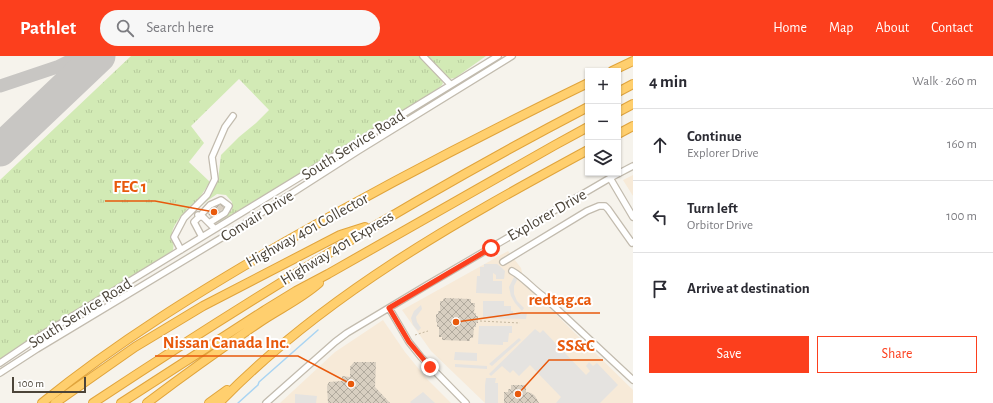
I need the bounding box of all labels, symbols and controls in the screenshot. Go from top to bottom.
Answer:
search box [100,10,380,46]
icon: search [114,17,136,39]
text: Pathlet [20,19,76,38]
text: Search here [146,20,214,35]
text: Home [773,21,807,35]
text: Map [829,21,853,35]
text: About [875,21,909,35]
text: Contact [931,21,973,35]
map controls [585,68,621,176]
button: + [585,68,621,104]
text: 4 min [649,73,687,90]
text: Walk · 260 m [912,75,977,88]
button: − [585,104,621,140]
street label: South Service Road [299,107,407,183]
text: Continue [687,129,742,144]
icon: ahead [649,134,671,156]
text: 160 m [947,138,977,151]
button: layers [585,140,621,176]
text: Explorer Drive [687,147,759,160]
callout: FEC 1 [105,172,155,201]
text: FEC 1 [113,178,147,195]
street label: Explorer Drive [505,186,589,244]
street label: Convair Drive [218,187,296,245]
street label: Highway 401 Collector [243,189,372,271]
text: Turn left [687,201,738,216]
icon: left [649,206,671,228]
street label: Highway 401 Express [278,208,397,289]
text: 100 m [946,210,977,223]
text: Orbitor Drive [687,219,753,232]
route start [482,239,500,257]
street label: South Service Road [26,275,134,351]
icon: arrive [649,278,671,300]
text: Arrive at destination [687,281,810,296]
callout: redtag.ca [521,284,600,313]
text: redtag.ca [528,291,592,308]
callout: Nissan Canada Inc. [155,327,298,356]
callout: SS&C [549,331,603,360]
text: Nissan Canada Inc. [163,334,289,351]
button: Save [649,336,809,373]
button: Share [817,336,977,373]
text: SS&C [557,337,595,354]
route end [421,358,439,376]
scale bar [12,375,86,394]
text: 100 m [18,378,44,389]

